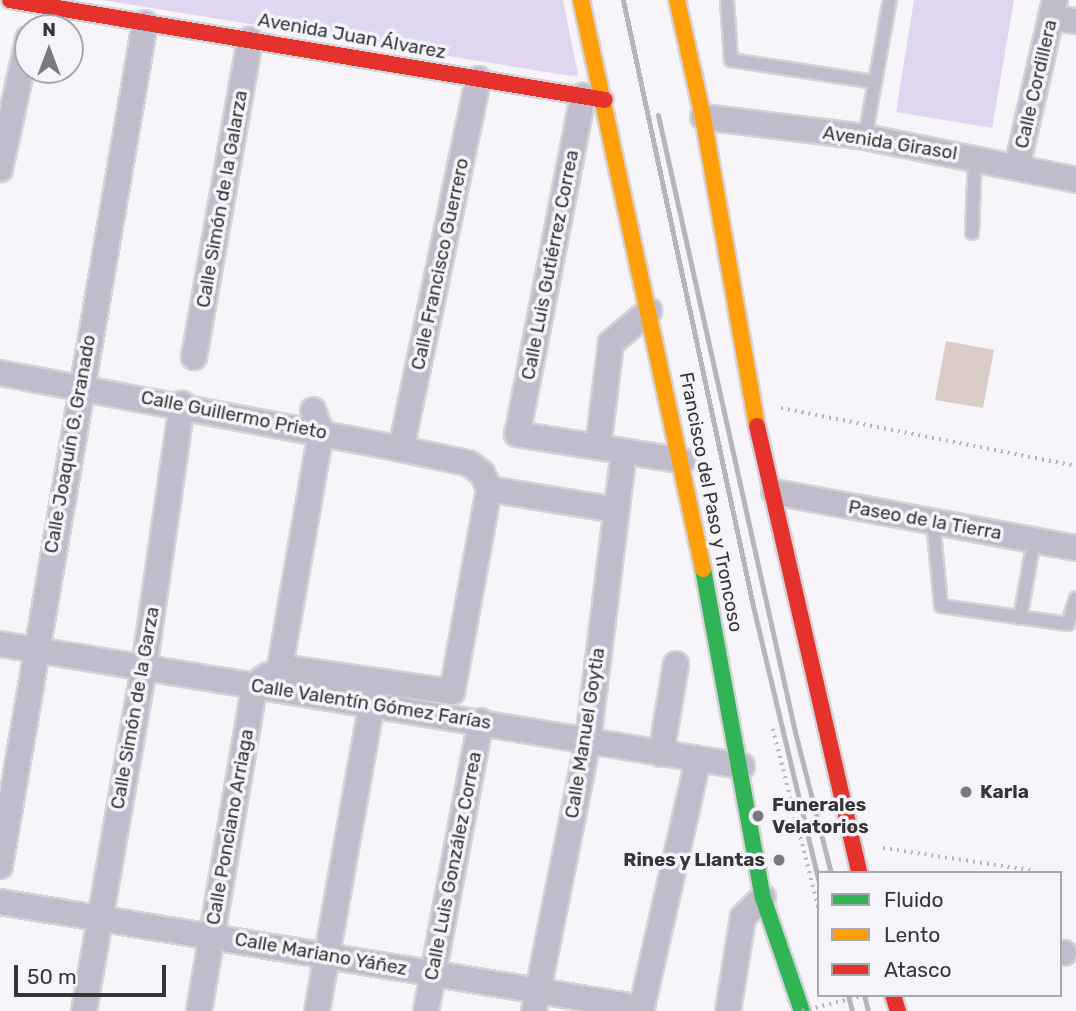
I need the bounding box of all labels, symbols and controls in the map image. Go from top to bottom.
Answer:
street label: Avenida Juan Álvarez [256,8,448,64]
north arrow [14,14,84,84]
street label: Calle Cordillera [1010,17,1062,151]
text: N [42,18,56,41]
street label: Calle Simón de la Galarza [192,89,252,309]
street label: Avenida Girasol [821,121,959,165]
street label: Calle Luis Gutiérrez Correa [517,148,583,382]
street label: Calle Francisco Guerrero [406,156,474,372]
street label: Calle Joaquín G. Granado [40,333,100,555]
street label: Francisco del Paso y Troncoso [674,369,748,635]
street label: Calle Guillermo Prieto [139,386,329,444]
street label: Paseo de la Tierra [846,495,1004,545]
street label: Calle Simón de la Garza [106,605,164,811]
street label: Calle Manuel Goytia [560,646,610,820]
street label: Calle Valentín Gómez Farías [249,674,493,734]
street label: Calle Ponciano Arriaga [202,727,258,927]
street label: Calle Luis González Correa [420,750,486,982]
place label: Karla [980,781,1029,803]
marker: Karla [958,784,974,800]
place label: Funerales Velatorios [772,794,869,838]
marker: Funerales Velatorios [750,808,766,824]
place label: Rines y Llantas [622,849,765,871]
marker: Rines y Llantas [771,852,787,868]
legend [817,871,1062,997]
text: Fluido [884,887,944,912]
text: Lento [884,922,940,947]
street label: Calle Mariano Yáñez [233,928,409,980]
scale bar [18,951,170,995]
text: Atasco [884,957,952,982]
text: 50 m [27,964,77,989]

